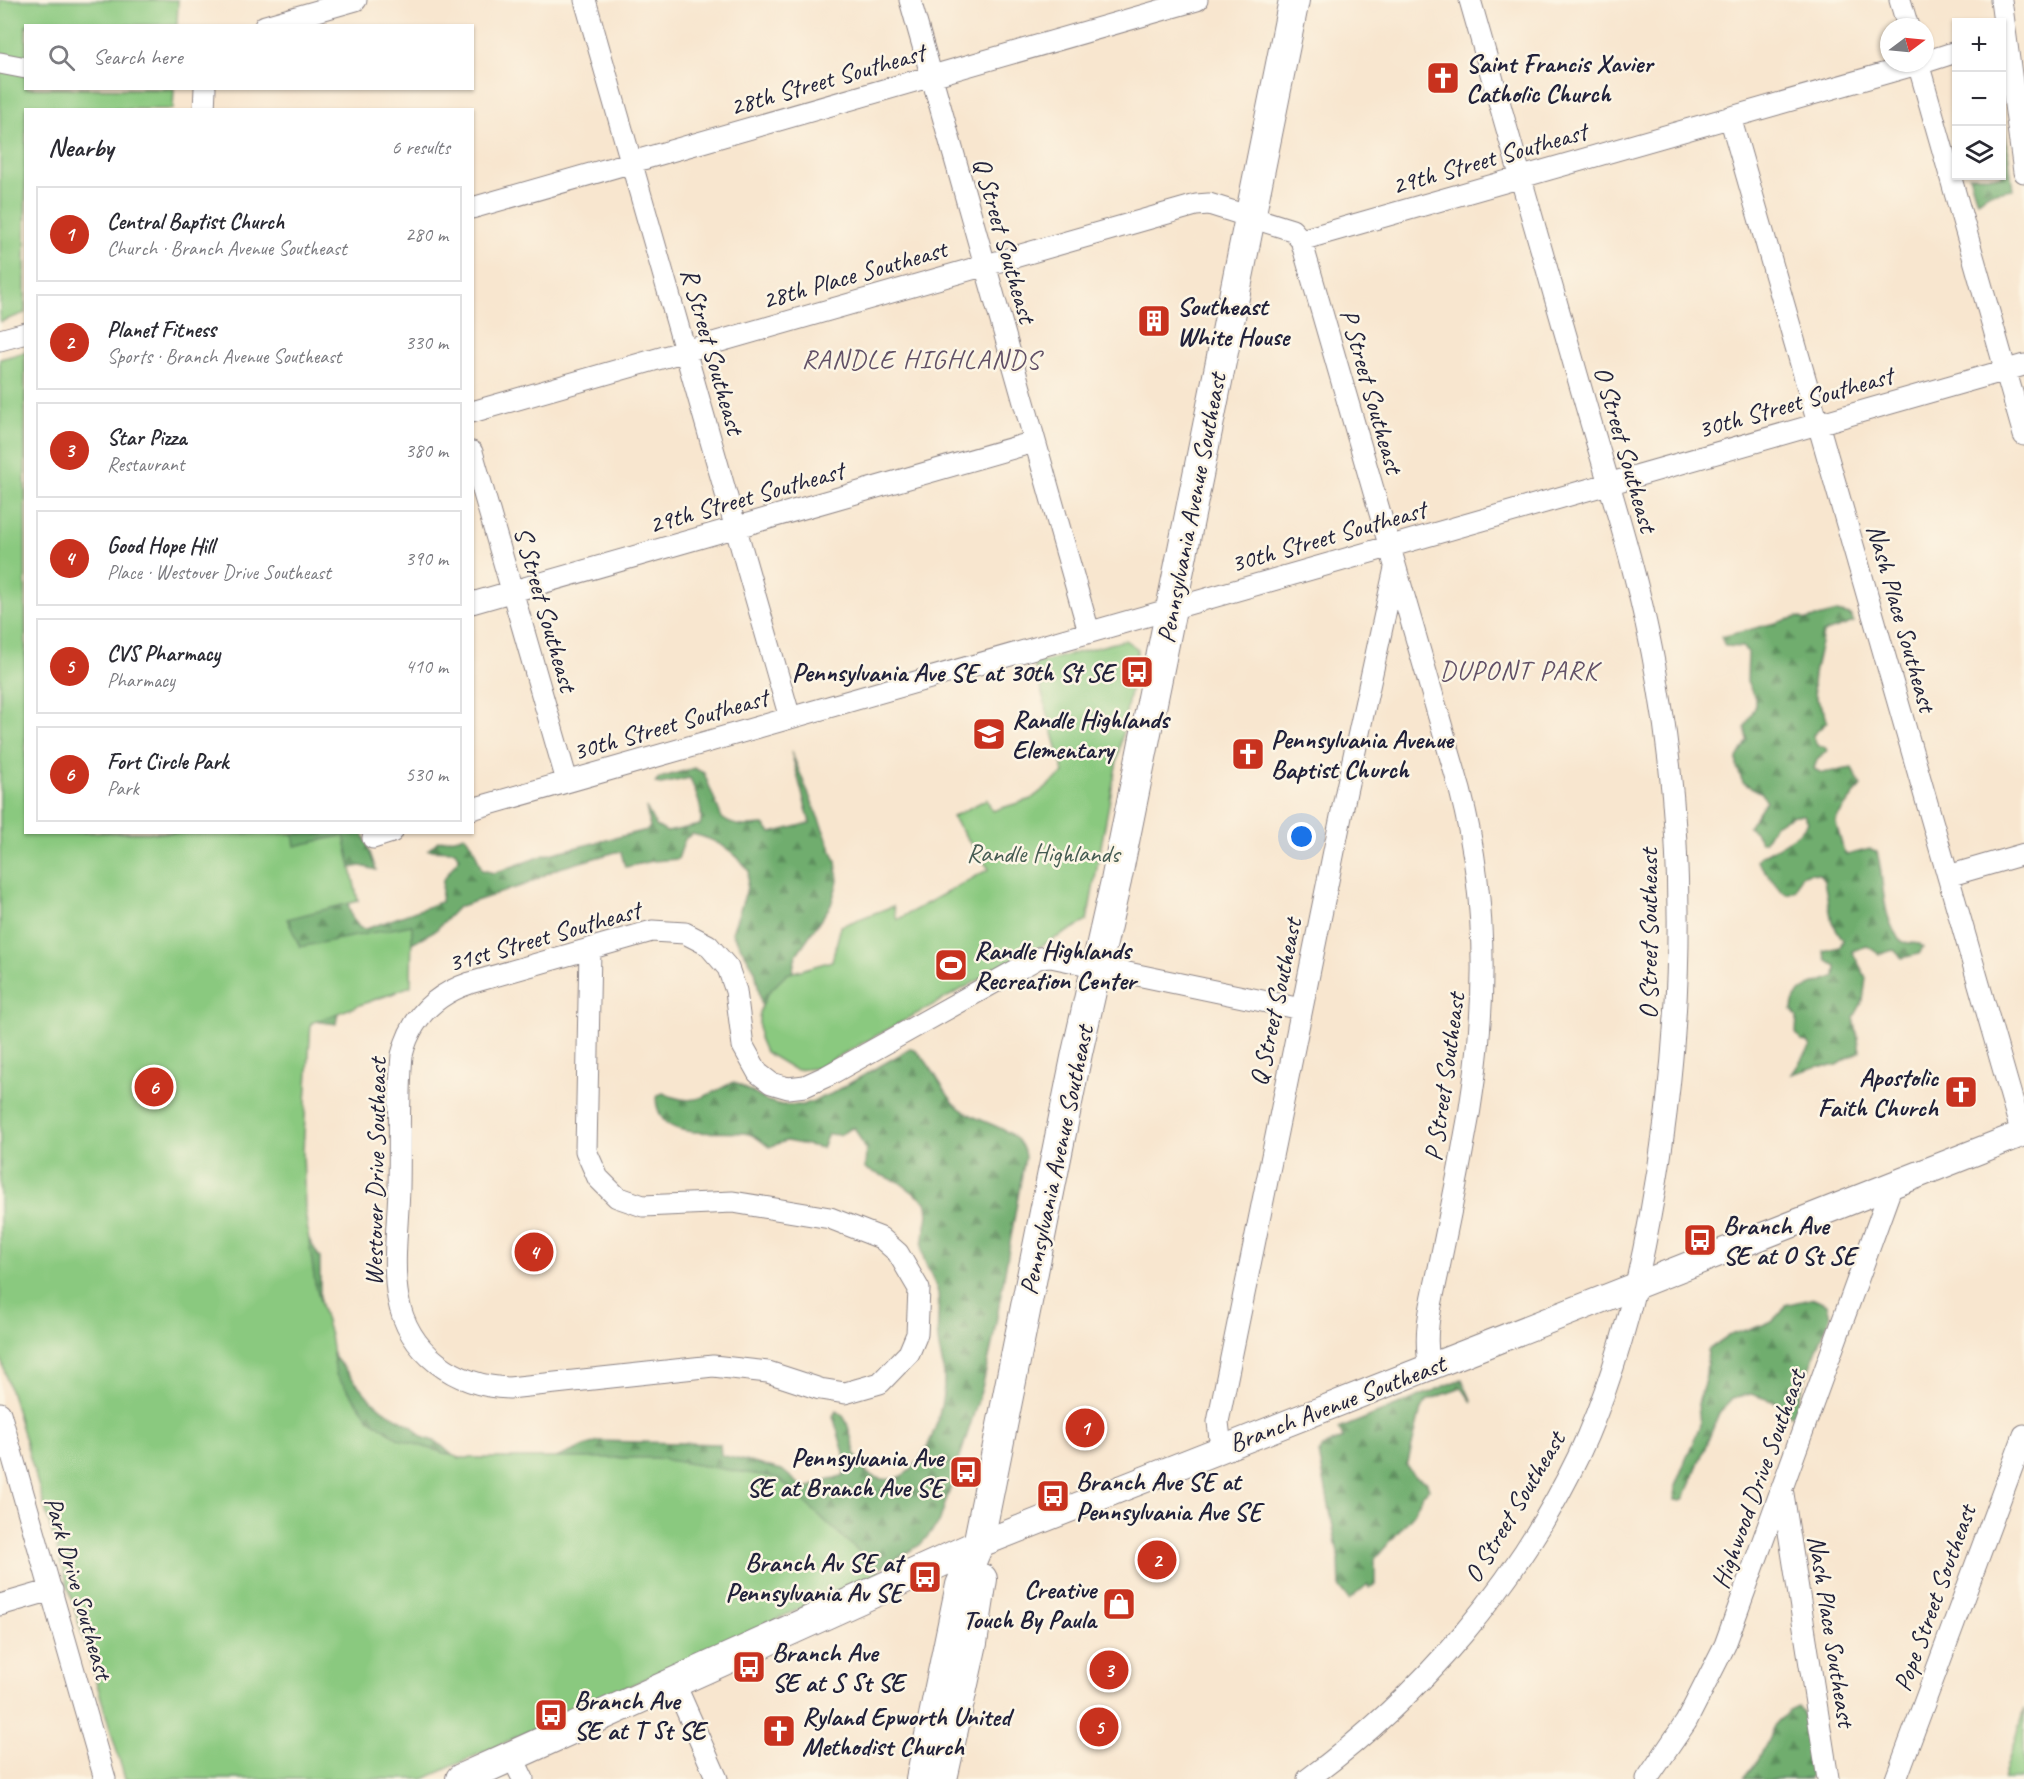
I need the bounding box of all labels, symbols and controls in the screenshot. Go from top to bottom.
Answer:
north arrow [1880,18,1934,72]
map controls [1952,18,2006,180]
button: + [1952,18,2006,72]
search box [24,24,474,90]
street label: 28th Street Southeast [726,35,932,123]
icon: search [45,41,78,74]
text: Search here [93,43,183,71]
place label: Saint Francis Xavier Catholic Church [1466,47,1655,110]
church icon: Saint Francis Xavier Catholic Church [1425,60,1461,96]
button: − [1952,72,2006,126]
street label: 29th Street Southeast [1388,114,1594,202]
button: layers [1952,126,2006,180]
text: Nearby [48,131,113,164]
text: 6 results [391,135,450,160]
street label: Q Street Southeast [965,154,1044,329]
text: Central Baptist Church [107,208,284,236]
text: 1 [65,222,74,247]
text: 280 m [405,222,448,247]
street label: 28th Place Southeast [758,232,952,317]
text: Church · Branch Avenue Southeast [107,236,347,261]
street label: R Street Southeast [673,264,753,440]
place label: Southeast White House [1177,290,1292,353]
building icon: Southeast White House [1136,303,1172,339]
street label: P Street Southeast [1332,305,1411,479]
text: Planet Fitness [107,316,216,344]
text: 2 [65,330,74,355]
text: 330 m [405,330,448,355]
district label: RANDLE HIGHLANDS [801,342,1044,376]
text: Sports · Branch Avenue Southeast [107,344,341,369]
street label: 30th Street Southeast [1694,358,1900,446]
street label: O Street Southeast [1586,363,1666,538]
street label: Pennsylvania Avenue Southeast [1149,368,1234,646]
text: Star Pizza [107,424,186,452]
text: 3 [65,438,74,463]
text: 380 m [405,438,448,463]
text: Restaurant [107,452,184,477]
street label: 29th Street Southeast [645,453,851,541]
street label: 30th Street Southeast [1227,492,1433,580]
street label: Nash Place Southeast [1859,521,1945,718]
street label: S Street Southeast [506,523,585,698]
text: Good Hope Hill [107,532,214,560]
text: 4 [65,546,74,571]
text: 390 m [405,546,448,571]
text: Place · Westover Drive Southeast [107,560,331,585]
text: CVS Pharmacy [107,640,220,668]
district label: DUPONT PARK [1439,653,1603,687]
text: 5 [65,654,74,679]
text: 410 m [405,654,448,679]
bus stop icon: Pennsylvania Ave SE at 30th St SE [1119,654,1155,690]
place label: Pennsylvania Ave SE at 30th St SE [792,656,1118,689]
text: Pharmacy [107,668,175,693]
street label: 30th Street Southeast [569,680,775,768]
place label: Randle Highlands Elementary [1012,703,1172,766]
school or university icon: Randle Highlands Elementary [971,716,1007,752]
place label: Pennsylvania Avenue Baptist Church [1271,723,1455,786]
church icon: Pennsylvania Avenue Baptist Church [1230,736,1266,772]
text: Fort Circle Park [107,748,228,776]
text: 6 [65,762,74,787]
text: 530 m [405,762,448,787]
text: Park [107,776,139,801]
your location [1287,822,1316,851]
park label: Randle Highlands [966,837,1122,870]
street label: O Street Southeast [1632,846,1665,1019]
street label: 31st Street Southeast [444,892,647,980]
street label: Q Street Southeast [1242,913,1310,1089]
place label: Randle Highlands Recreation Center [974,934,1139,997]
sports icon: Randle Highlands Recreation Center [933,947,969,983]
street label: P Street Southeast [1416,989,1473,1163]
street label: Pennsylvania Avenue Southeast [1012,1020,1102,1298]
street label: Westover Drive Southeast [357,1055,394,1286]
place label: Apostolic Faith Church [1818,1061,1940,1124]
pin: 6 [134,1064,174,1110]
church icon: Apostolic Faith Church [1943,1074,1979,1110]
place label: Branch Ave SE at O St SE [1723,1209,1860,1272]
bus stop icon: Branch Ave SE at O St SE [1682,1222,1718,1258]
pin: 4 [514,1230,554,1274]
street label: Branch Avenue Southeast [1224,1346,1452,1460]
street label: Highwood Drive Southeast [1704,1363,1814,1593]
pin: 1 [1066,1406,1104,1450]
street label: O Street Southeast [1456,1424,1574,1589]
place label: Pennsylvania Ave SE at Branch Ave SE [746,1441,948,1504]
bus stop icon: Pennsylvania Ave SE at Branch Ave SE [948,1454,984,1490]
place label: Branch Ave SE at Pennsylvania Ave SE [1076,1465,1266,1528]
bus stop icon: Branch Ave SE at Pennsylvania Ave SE [1035,1478,1071,1514]
street label: Park Drive Southeast [37,1493,121,1686]
street label: Pope Street Southeast [1886,1498,1984,1696]
street label: Nash Place Southeast [1800,1533,1863,1731]
pin: 2 [1138,1538,1176,1582]
place label: Branch Av SE at Pennsylvania Av SE [726,1546,907,1609]
bus stop icon: Branch Av SE at Pennsylvania Av SE [907,1559,943,1595]
place label: Creative Touch By Paula [963,1573,1098,1636]
shop icon: Creative Touch By Paula [1101,1586,1137,1622]
place label: Branch Ave SE at S St SE [772,1636,908,1699]
pin: 3 [1090,1648,1128,1692]
bus stop icon: Branch Ave SE at S St SE [731,1649,767,1685]
place label: Branch Ave SE at T St SE [574,1684,709,1747]
bus stop icon: Branch Ave SE at T St SE [533,1697,569,1733]
place label: Ryland Epworth United Methodist Church [802,1700,1015,1763]
pin: 5 [1080,1704,1118,1750]
church icon: Ryland Epworth United Methodist Church [761,1713,797,1749]

